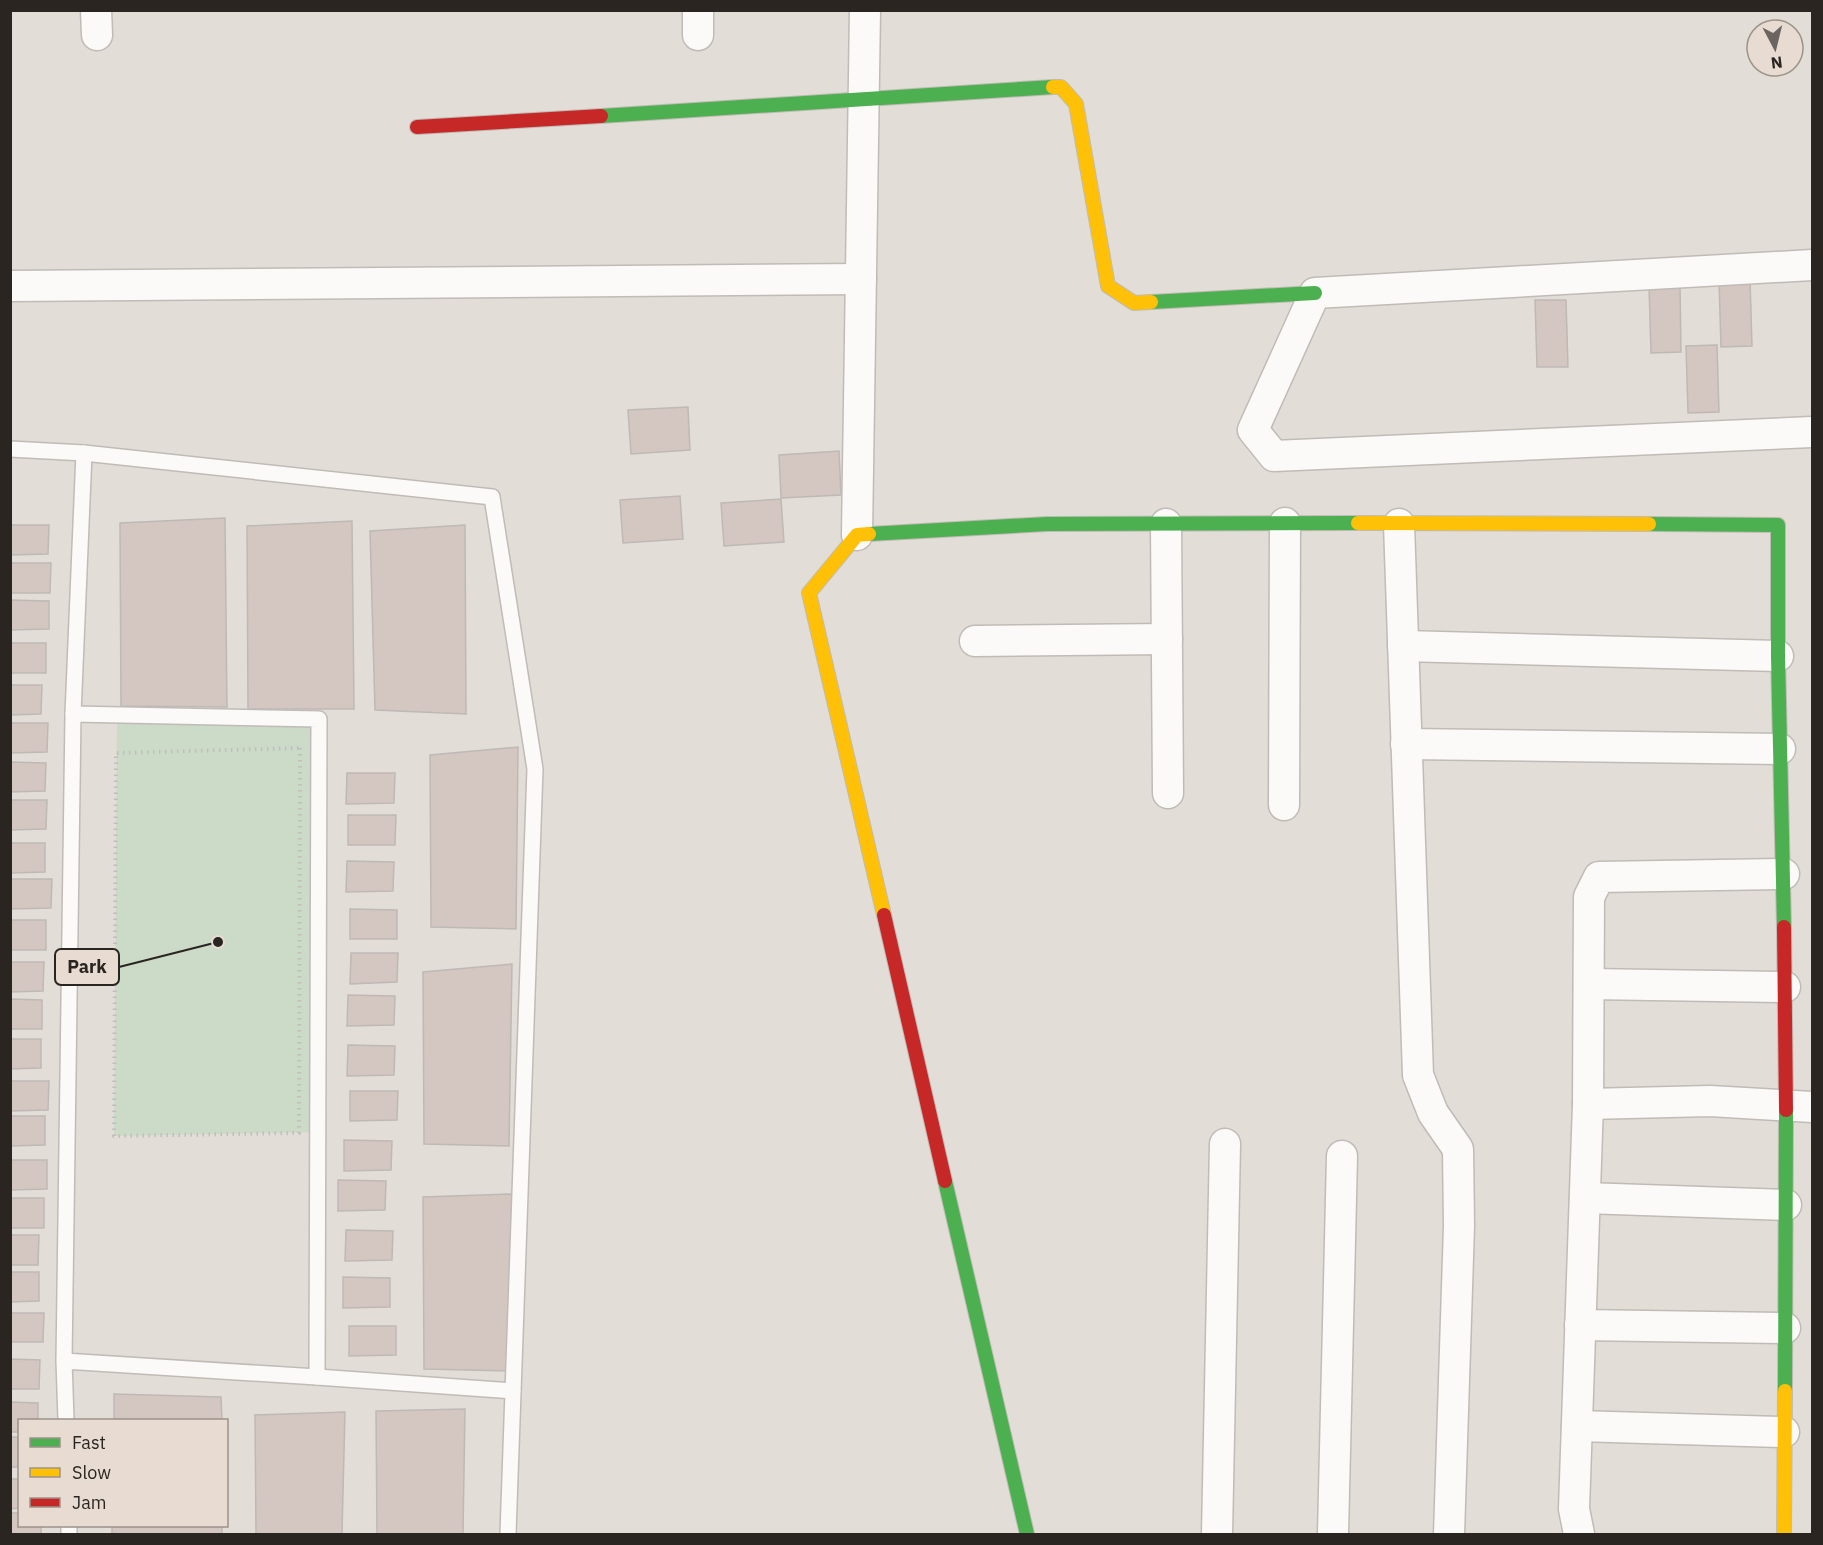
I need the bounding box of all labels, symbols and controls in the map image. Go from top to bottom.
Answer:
north arrow [1745,18,1805,78]
text: N [1770,52,1784,74]
callout: Park [55,949,119,985]
text: Park [67,955,107,978]
legend [18,1419,228,1527]
text: Fast [72,1431,106,1454]
text: Slow [72,1461,111,1484]
text: Jam [72,1491,107,1514]

